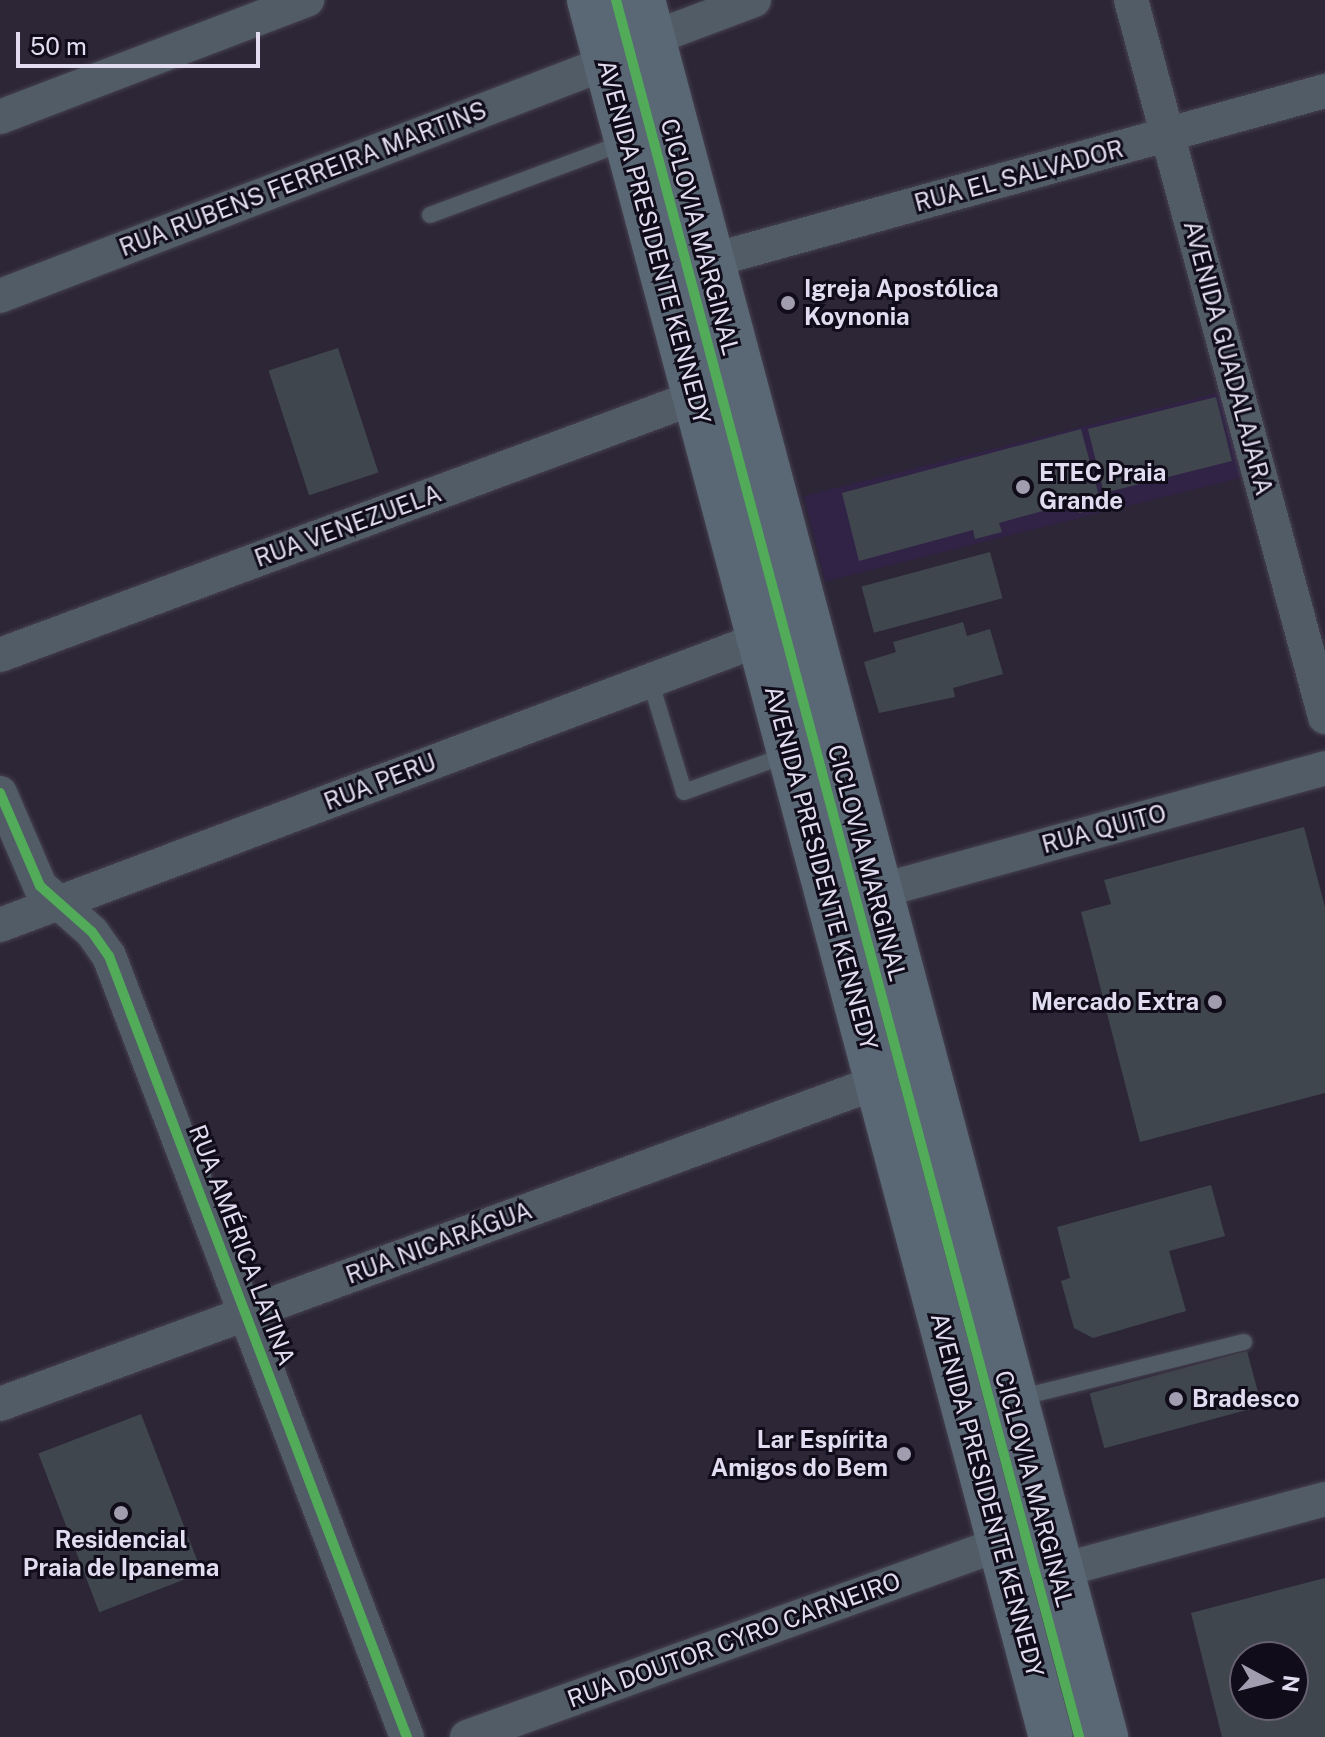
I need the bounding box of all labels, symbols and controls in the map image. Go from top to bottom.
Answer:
scale bar [20,16,264,66]
text: 50 m [30,32,87,60]
street label: AVENIDA PRESIDENTE KENNEDY [591,57,717,427]
street label: RUA RUBENS FERREIRA MARTINS [115,96,491,262]
street label: CICLOVIA MARGINAL [655,115,745,359]
street label: RUA EL SALVADOR [911,134,1127,218]
street label: AVENIDA GUADALAJARA [1177,218,1279,498]
place label: Igreja Apostólica Koynonia [804,275,999,331]
marker: Igreja Apostólica Koynonia [779,294,797,312]
place label: ETEC Praia Grande [1039,459,1166,515]
marker: ETEC Praia Grande [1014,478,1032,496]
street label: RUA VENEZUELA [250,479,446,573]
street label: AVENIDA PRESIDENTE KENNEDY [758,683,884,1053]
street label: CICLOVIA MARGINAL [822,741,912,985]
street label: RUA PERU [320,747,440,817]
street label: RUA QUITO [1039,799,1169,859]
place label: Mercado Extra [1031,988,1199,1016]
marker: Mercado Extra [1206,993,1224,1011]
street label: RUA AMÉRICA LATINA [183,1121,301,1369]
street label: RUA NICARÁGUA [342,1196,536,1290]
street label: AVENIDA PRESIDENTE KENNEDY [924,1310,1050,1680]
street label: CICLOVIA MARGINAL [989,1367,1079,1611]
place label: Bradesco [1192,1385,1300,1413]
marker: Bradesco [1167,1390,1185,1408]
place label: Lar Espírita Amigos do Bem [710,1426,888,1482]
marker: Lar Espírita Amigos do Bem [895,1445,913,1463]
marker: Residencial Praia de Ipanema [112,1504,130,1522]
place label: Residencial Praia de Ipanema [23,1526,219,1582]
street label: RUA DOUTOR CYRO CARNEIRO [564,1566,904,1714]
north arrow [1229,1641,1309,1721]
text: N [1277,1674,1305,1694]

